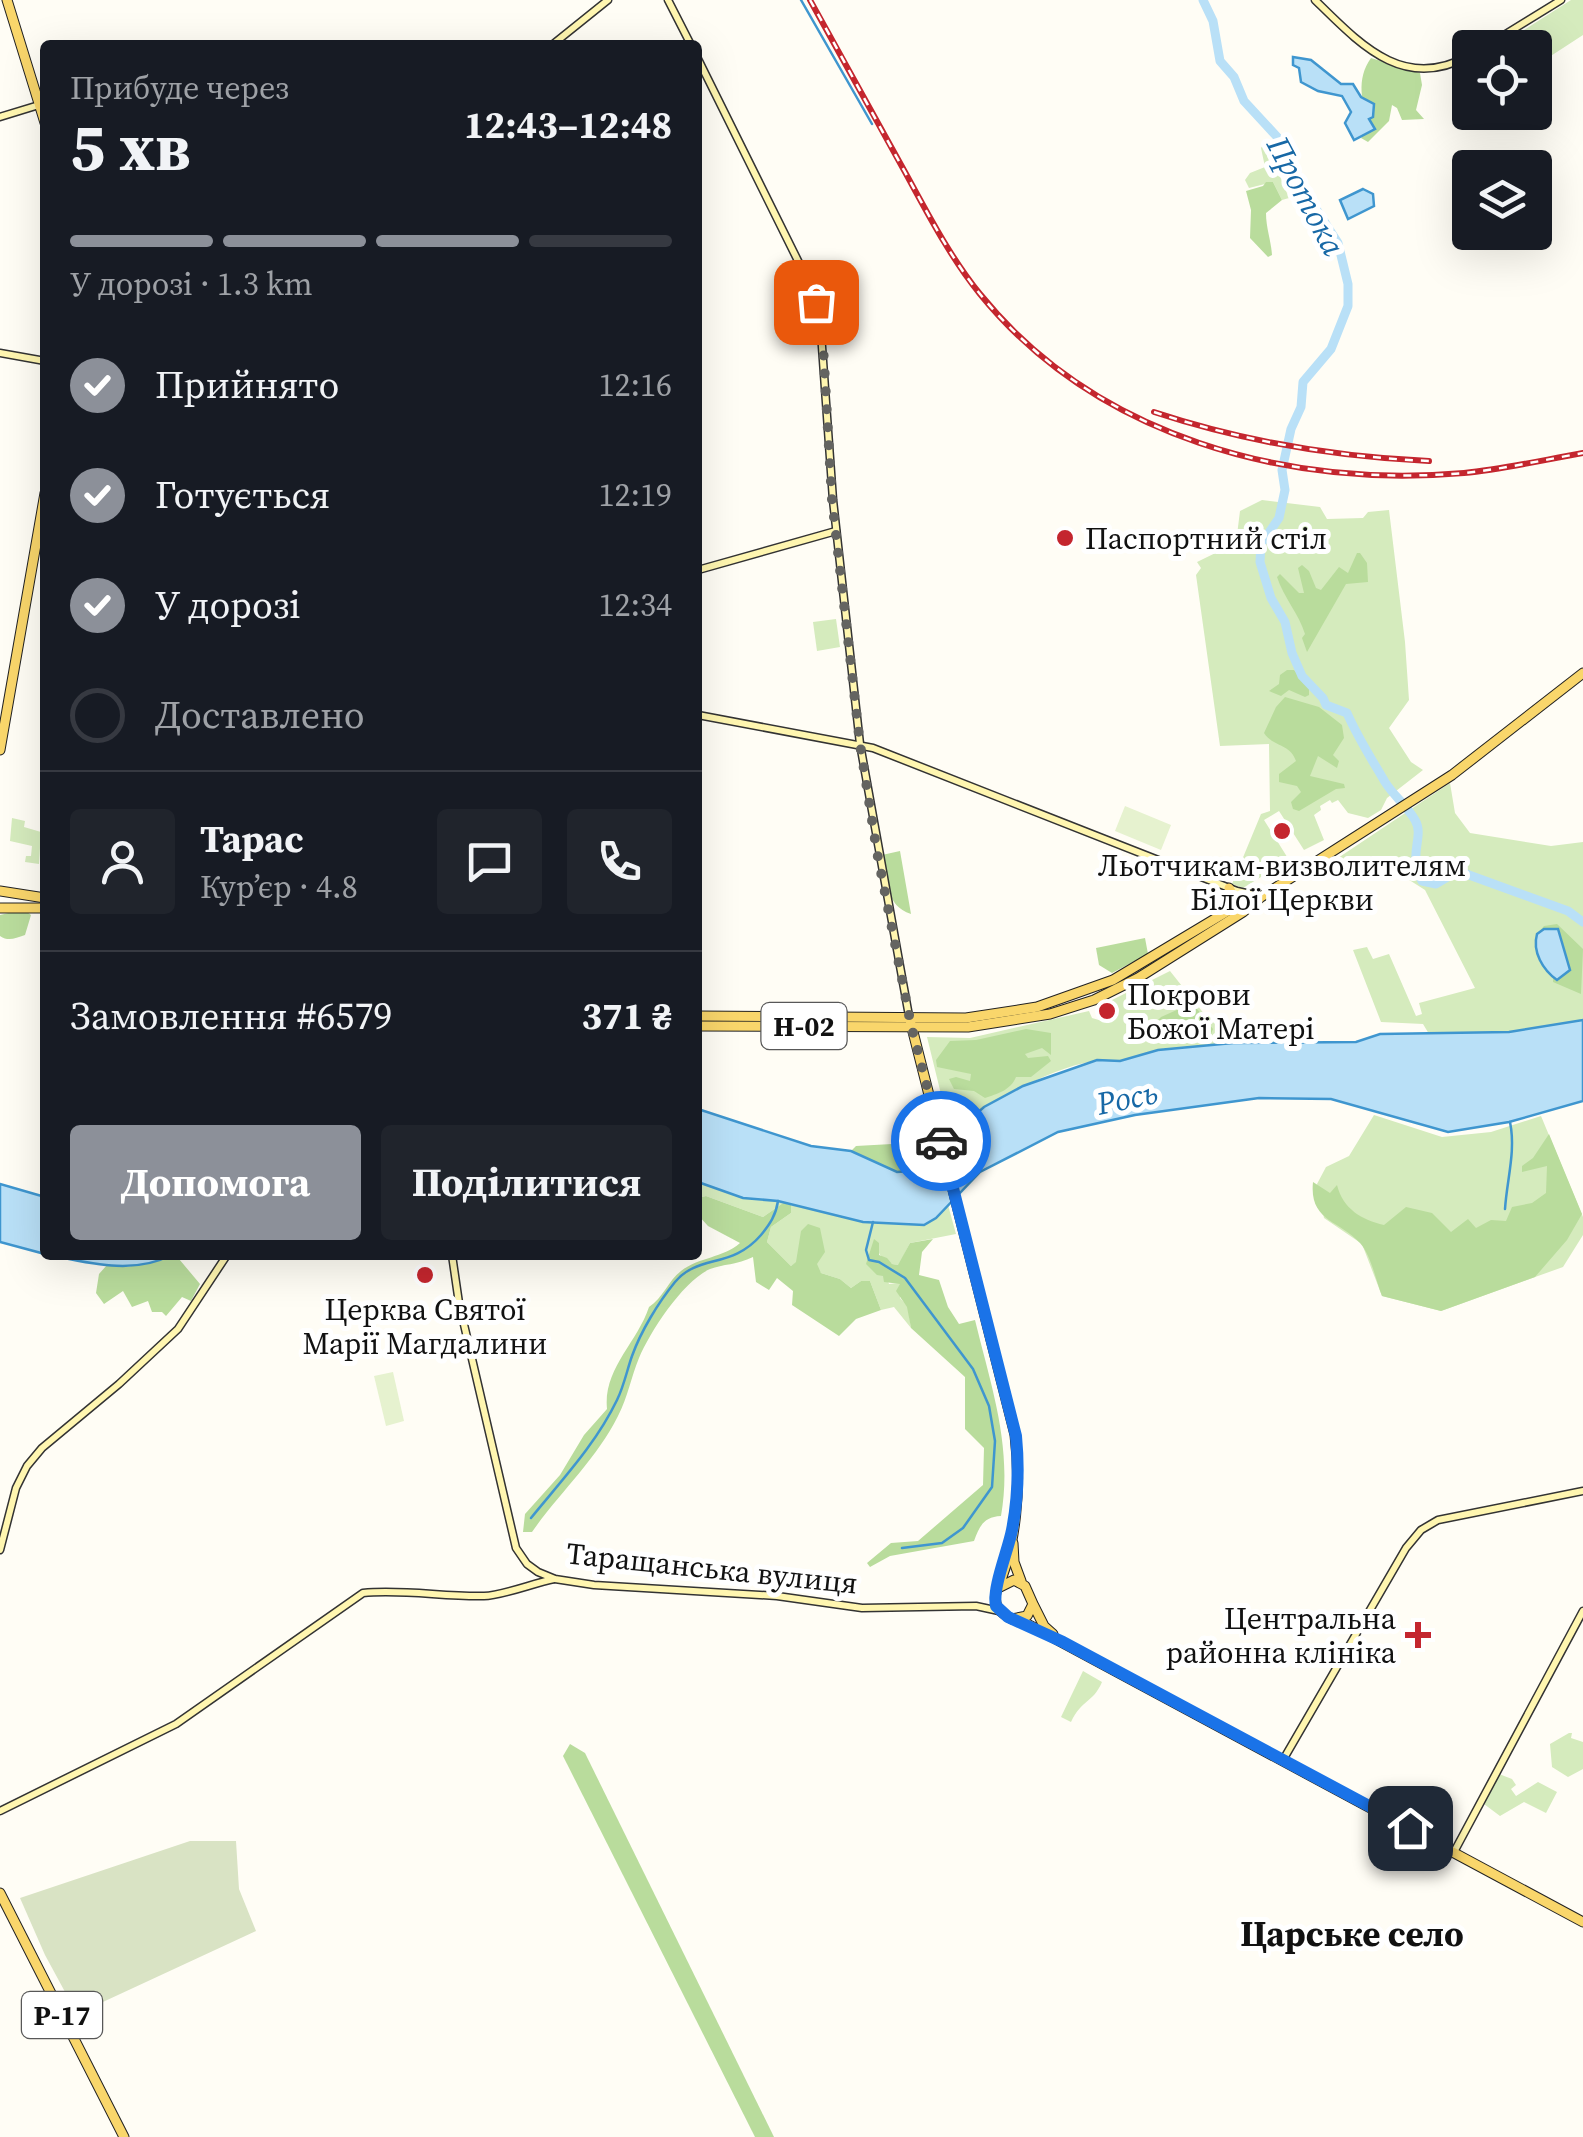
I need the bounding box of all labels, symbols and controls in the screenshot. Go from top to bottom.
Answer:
map controls [1452,30,1552,250]
button: locate [1452,30,1552,130]
text: Прибуде через [70,66,289,110]
text: 12:43–12:48 [464,99,672,151]
text: 5 хв [70,103,191,192]
water label: Протока [1256,128,1356,264]
button: layers [1452,150,1552,250]
pin [774,260,859,345]
text: У дорозі · 1.3 km [70,262,312,306]
icon: bag [789,275,844,330]
icon: check [70,358,125,413]
text: Прийнято [155,359,339,411]
text: 12:16 [598,363,672,407]
icon: check [70,468,125,523]
text: Готується [155,469,330,521]
text: 12:19 [598,473,672,517]
place label: Паспортний стіл [1085,518,1327,559]
marker: Паспортний стіл [1054,527,1076,549]
icon: check [70,578,125,633]
text: У дорозі [155,579,301,631]
text: 12:34 [598,583,672,627]
text: Доставлено [155,689,365,741]
button: person [70,809,175,914]
button: chat [437,809,542,914]
button: phone [567,809,672,914]
text: Тарас [200,813,304,865]
marker: Льотчикам-визволителям Білої Церкви [1271,820,1293,842]
place label: Льотчикам-визволителям Білої Церкви [1098,845,1466,920]
text: Кур’єр · 4.8 [200,865,358,909]
place label: Покрови Божої Матері [1127,974,1314,1049]
text: Замовлення #6579 [70,990,392,1042]
text: 371 ₴ [581,990,672,1042]
marker: Покрови Божої Матері [1096,1000,1118,1022]
road number: Н-02 [762,1003,846,1049]
water label: Рось [1092,1070,1161,1126]
courier [891,1091,991,1191]
icon: car [914,1114,969,1169]
button: Допомога [70,1125,361,1240]
button: Поділитися [381,1125,672,1240]
marker: Церква Святої Марії Магдалини [414,1264,436,1286]
place label: Церква Святої Марії Магдалини [303,1289,547,1364]
street label: Таращанська вулиця [564,1532,860,1604]
place label: Центральна районна клініка [1165,1598,1397,1673]
marker: Центральна районна клініка [1405,1622,1431,1648]
pin [1368,1786,1453,1871]
icon: home [1383,1801,1438,1856]
district label: Царське село [1240,1910,1464,1958]
road number: Р-17 [22,1992,102,2038]

